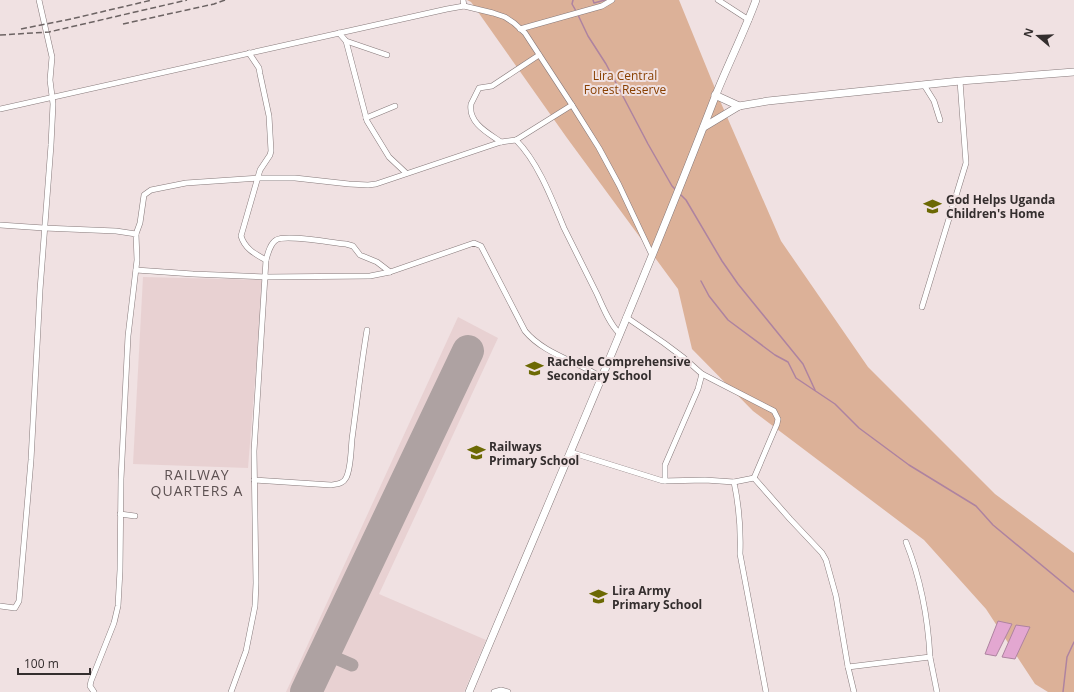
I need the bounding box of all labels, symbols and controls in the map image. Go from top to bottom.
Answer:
north arrow [1018,16,1058,56]
text: N [1020,26,1037,39]
park label: Lira Central Forest Reserve [584,67,666,98]
place label: God Helps Uganda Children's Home [946,191,1055,222]
school or university icon: God Helps Uganda Children's Home [923,196,943,216]
place label: Rachele Comprehensive Secondary School [547,353,691,384]
school or university icon: Rachele Comprehensive Secondary School [524,358,544,378]
place label: Railways Primary School [489,438,579,469]
school or university icon: Railways Primary School [466,443,486,463]
district label: RAILWAY QUARTERS A [151,465,243,500]
place label: Lira Army Primary School [612,582,702,613]
school or university icon: Lira Army Primary School [589,587,609,607]
scale bar [18,650,90,676]
text: 100 m [24,655,59,672]

